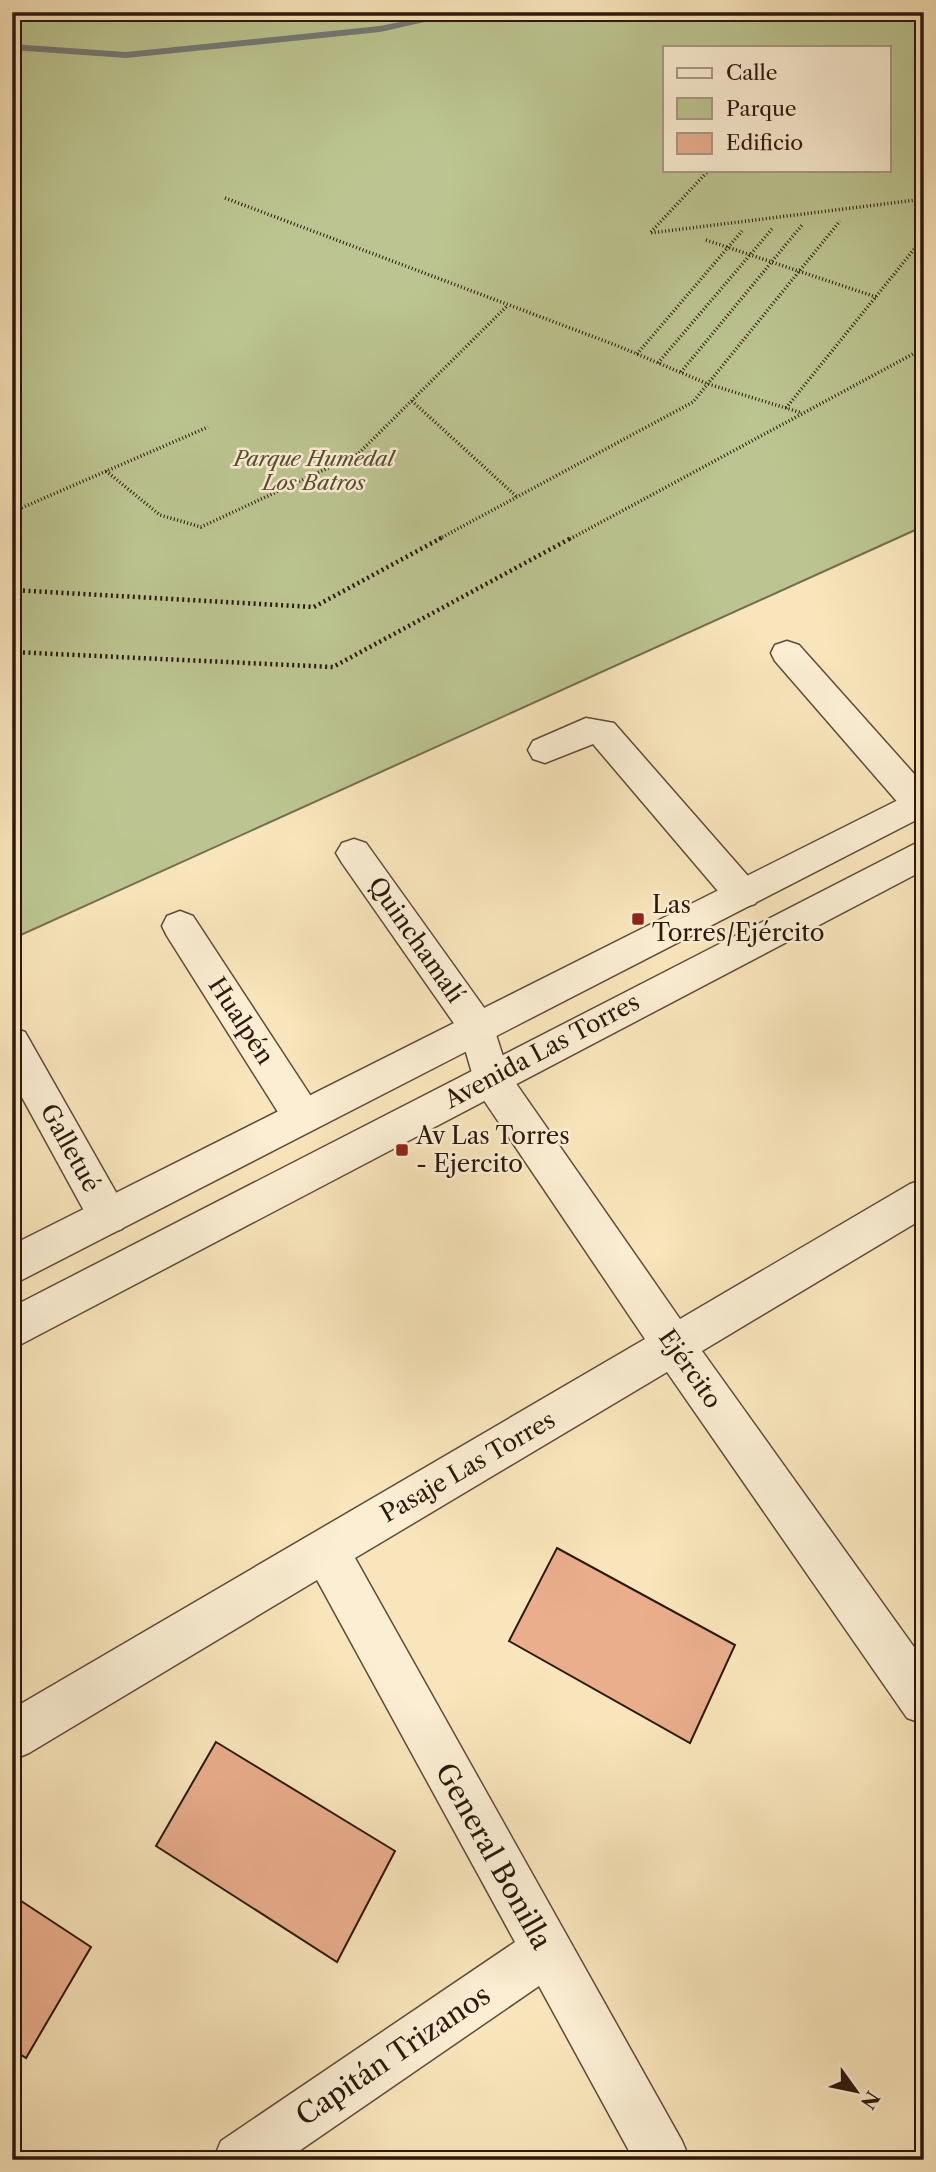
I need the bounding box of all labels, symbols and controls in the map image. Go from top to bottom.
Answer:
legend [663,46,890,172]
text: Calle [726,60,778,85]
text: Parque [726,96,797,121]
text: Edificio [726,130,803,155]
park label: Parque Humedal Los Batros [232,446,397,495]
street label: Quinchamalí [362,871,470,1008]
place label: Las Torres/Ejército [652,890,825,947]
marker: Las Torres/Ejército [630,911,646,927]
street label: Hualpén [203,972,280,1070]
street label: Avenida Las Torres [438,987,644,1115]
street label: Galletué [34,1099,106,1197]
place label: Av Las Torres - Ejercito [415,1121,570,1178]
marker: Av Las Torres - Ejercito [394,1142,410,1158]
street label: Ejército [653,1324,728,1414]
street label: Pasaje Las Torres [375,1405,560,1528]
street label: General Bonilla [429,1757,559,1955]
street label: Capitán Trizanos [290,1978,496,2132]
north arrow [820,2056,890,2126]
text: N [856,2087,884,2113]

